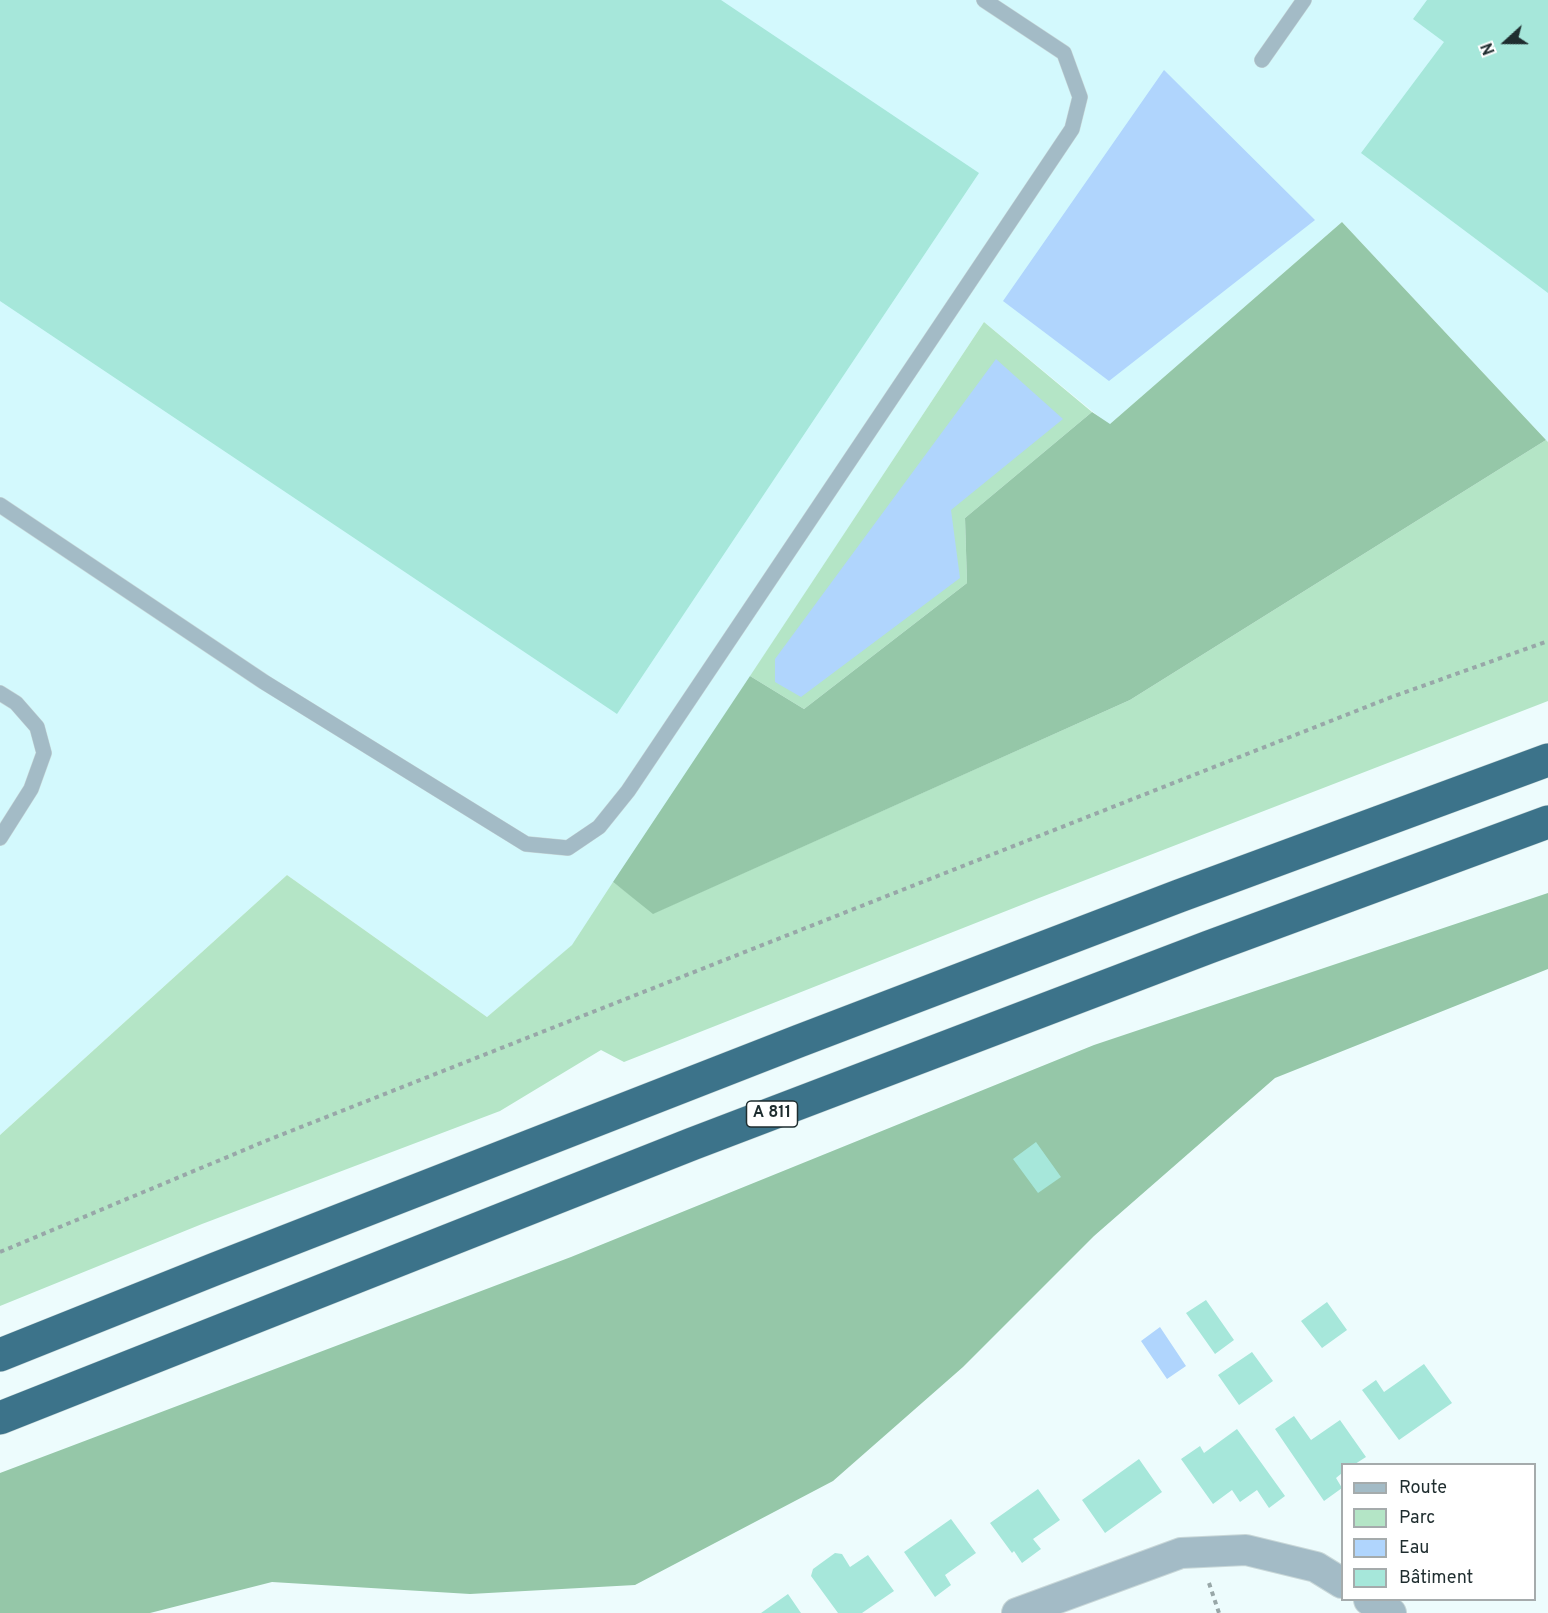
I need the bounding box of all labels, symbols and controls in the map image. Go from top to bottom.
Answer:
north arrow [1476,12,1536,72]
text: N [1478,39,1501,57]
road number: A 811 [746,1101,798,1127]
legend [1341,1463,1536,1601]
text: Route [1399,1477,1447,1500]
text: Parc [1399,1507,1435,1530]
text: Eau [1399,1537,1429,1560]
text: Bâtiment [1399,1567,1473,1590]

